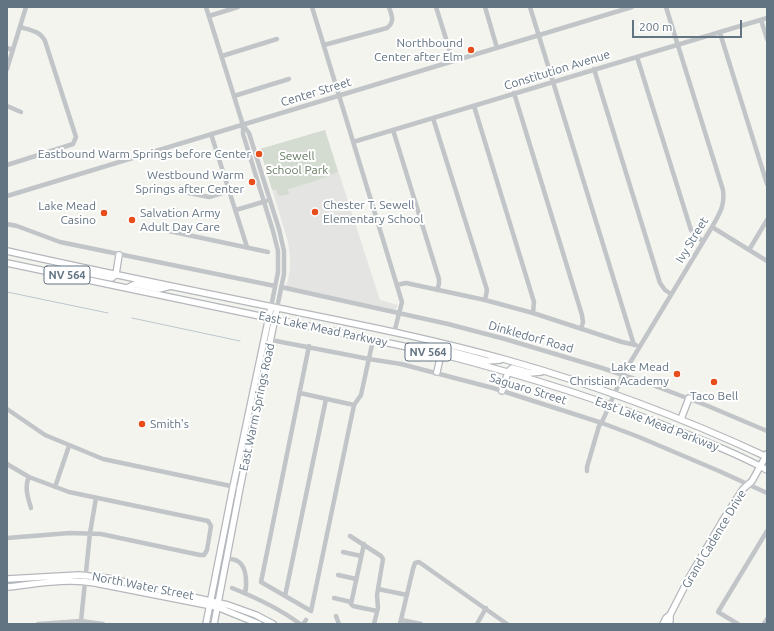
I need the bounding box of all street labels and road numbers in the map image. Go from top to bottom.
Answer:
street label: Constitution Avenue [502,47,612,93]
street label: Center Street [279,74,353,110]
street label: Ivy Street [673,214,711,266]
road number: NV 564 [44,266,90,284]
street label: East Lake Mead Parkway [257,308,389,350]
street label: Dinkledorf Road [487,318,575,356]
street label: East Warm Springs Road [236,342,278,472]
road number: NV 564 [405,343,451,361]
street label: Saguaro Street [488,370,568,408]
street label: East Lake Mead Parkway [593,394,721,454]
street label: Grand Cadence Drive [679,487,749,591]
street label: North Water Street [91,569,195,603]

